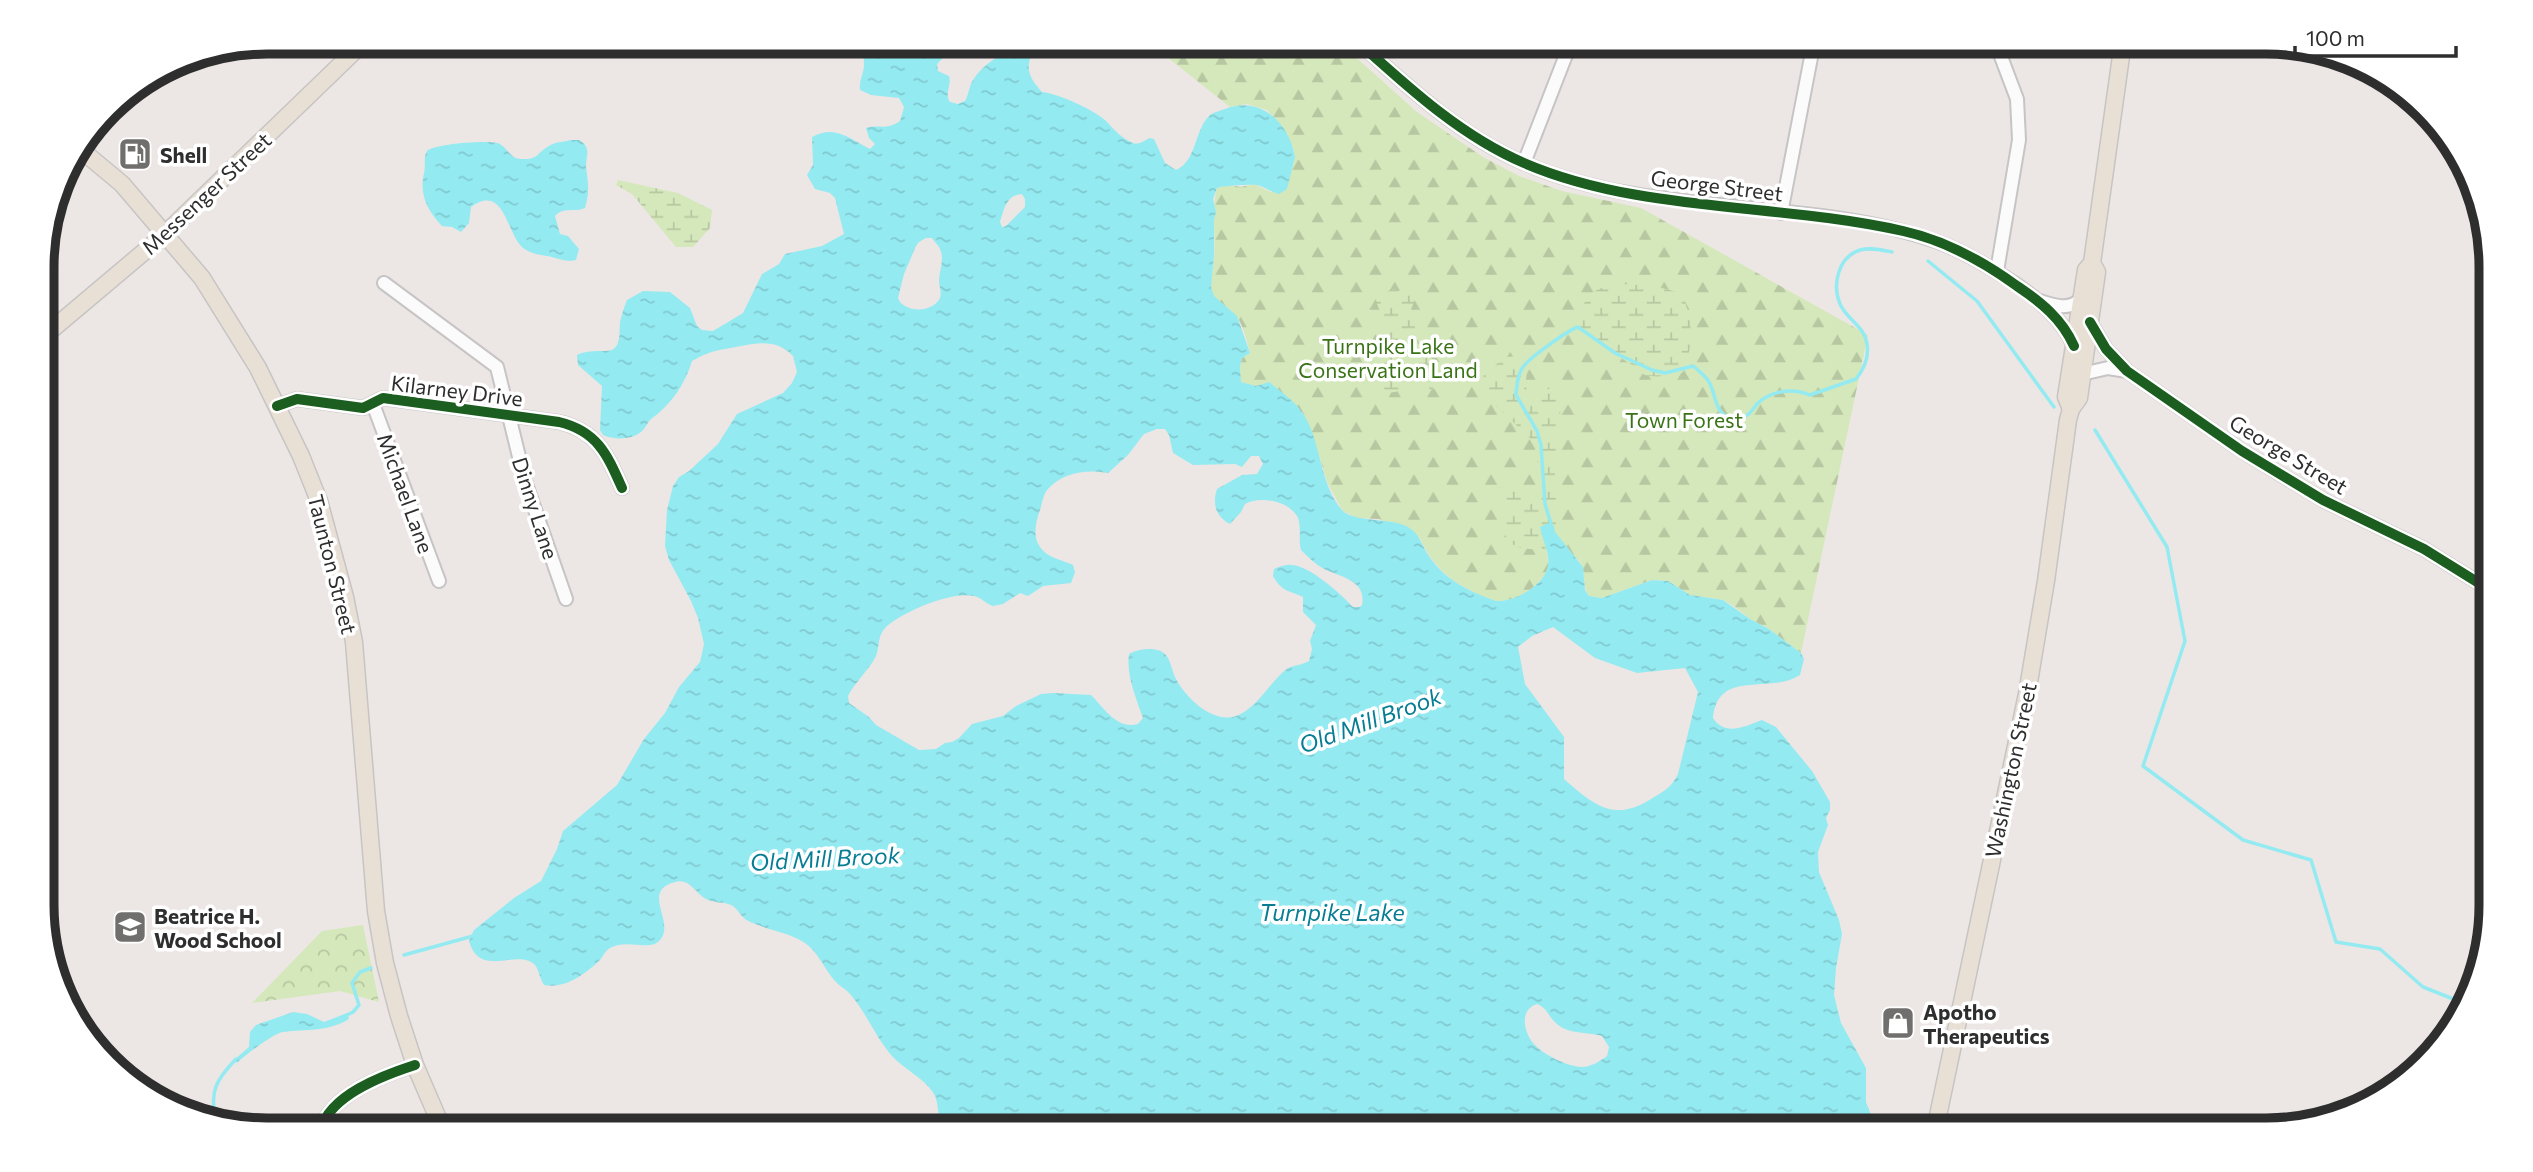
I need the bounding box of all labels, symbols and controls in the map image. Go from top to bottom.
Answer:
scale bar [2295,14,2456,58]
text: 100 m [2306,25,2365,50]
street label: Messenger Street [136,127,276,259]
fuel station icon: Shell [116,135,154,173]
place label: Shell [160,142,207,167]
street label: George Street [1649,164,1785,206]
park label: Turnpike Lake Conservation Land [1298,333,1478,382]
street label: Kilarney Drive [390,370,524,410]
park label: Town Forest [1625,407,1743,432]
street label: George Street [2226,409,2352,499]
street label: Michael Lane [373,430,439,556]
street label: Dinny Lane [508,454,564,562]
street label: Taunton Street [304,492,362,636]
street label: Washington Street [1979,680,2041,860]
water label: Old Mill Brook [1295,681,1446,759]
water label: Old Mill Brook [749,840,901,876]
water label: Turnpike Lake [1259,898,1405,926]
place label: Beatrice H. Wood School [154,903,282,952]
school or university icon: Beatrice H. Wood School [111,908,149,946]
place label: Apotho Therapeutics [1923,999,2050,1048]
shop icon: Apotho Therapeutics [1879,1004,1917,1042]

